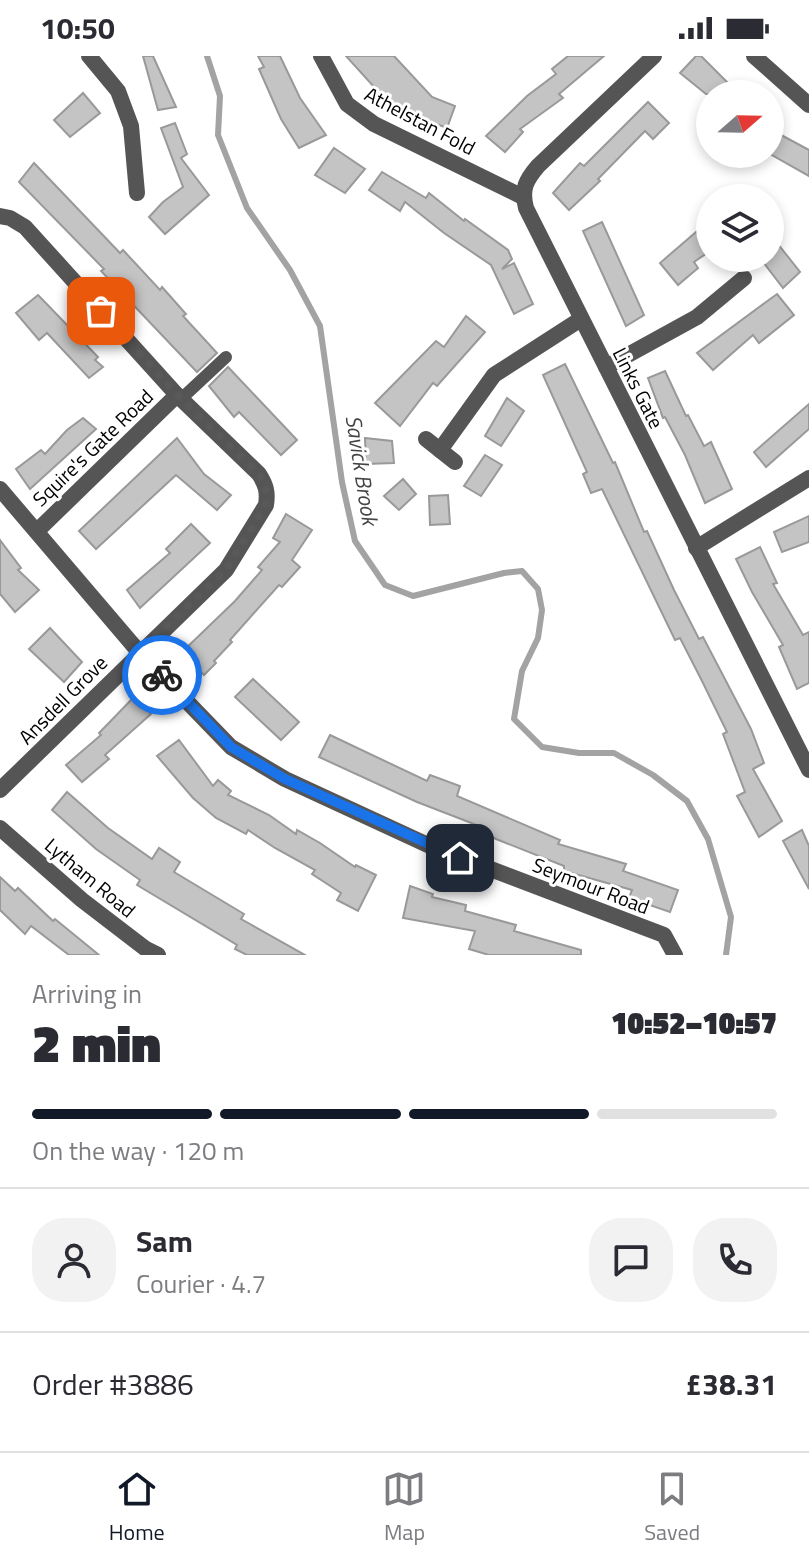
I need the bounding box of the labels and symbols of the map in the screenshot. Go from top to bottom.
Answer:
street label: Athelstan Fold [359,78,481,163]
north arrow [696,80,784,168]
pin [67,277,135,345]
street label: Links Gate [605,342,672,434]
street label: Squire's Gate Road [25,382,160,514]
water label: Savick Brook [337,413,388,530]
courier [122,635,202,715]
street label: Ansdell Grove [11,648,114,751]
pin [426,824,494,892]
street label: Lytham Road [38,830,143,925]
street label: Seymour Road [528,849,654,922]

